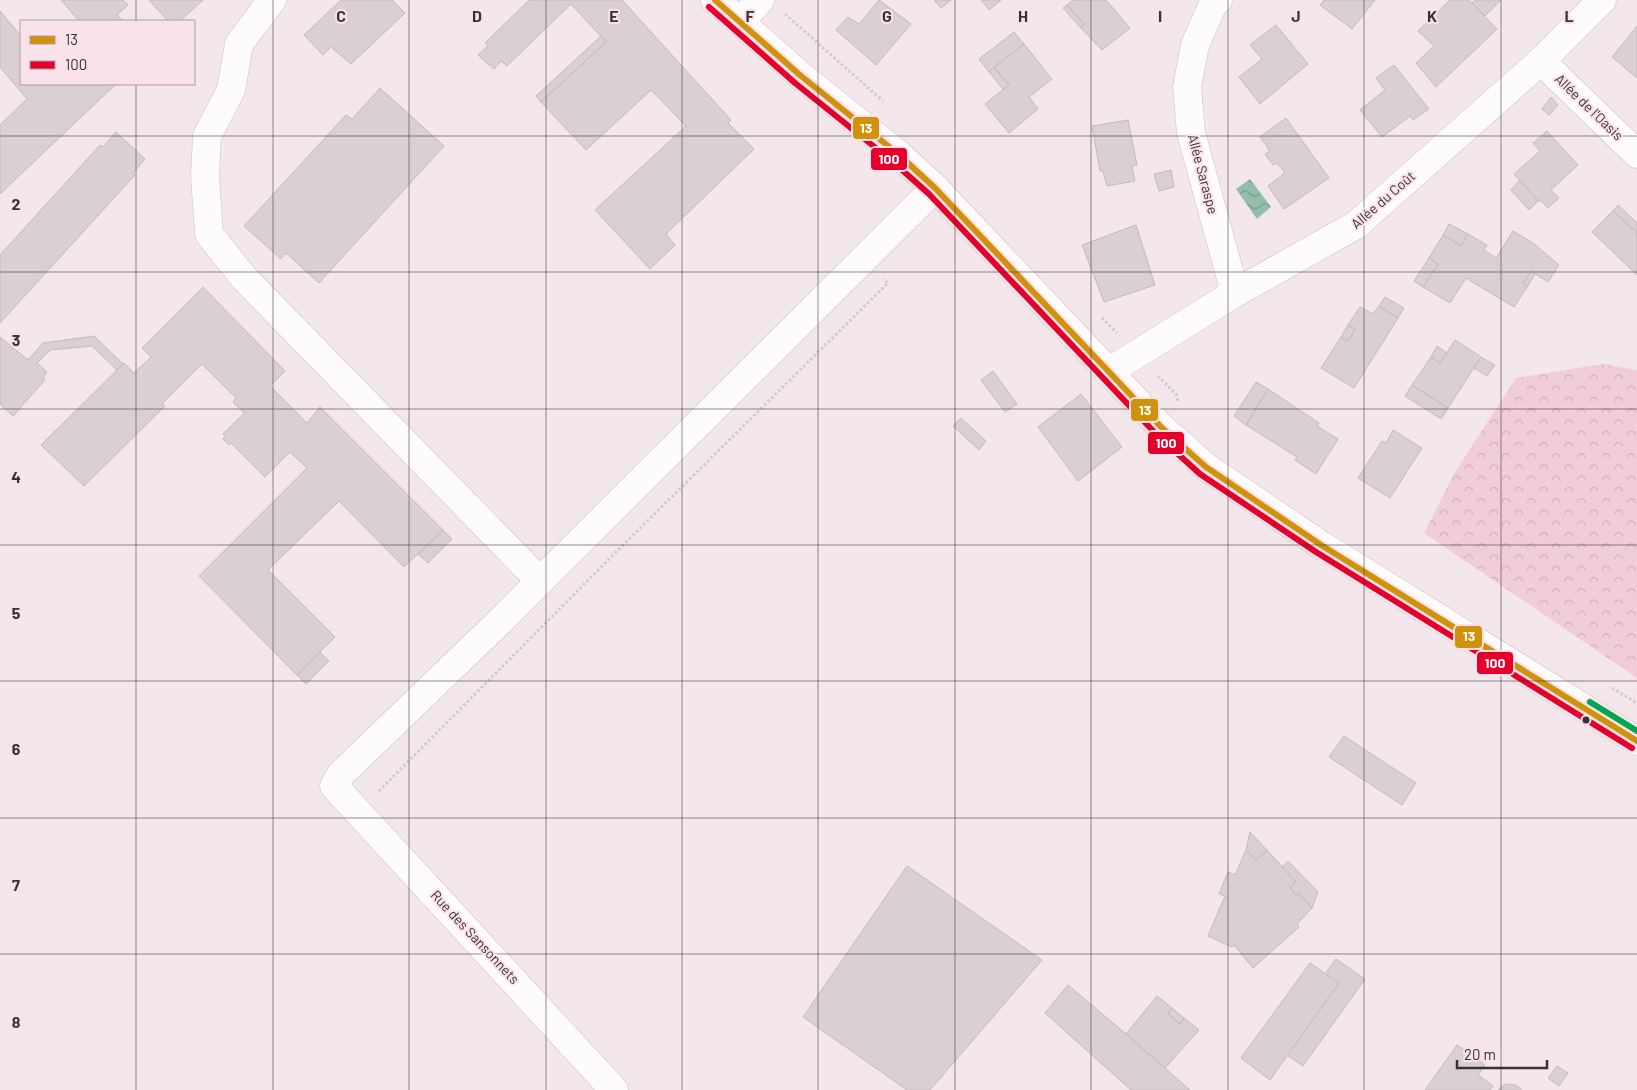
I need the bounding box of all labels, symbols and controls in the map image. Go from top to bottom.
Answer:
text: C [336,6,346,25]
text: D [472,6,482,25]
text: E [609,6,619,25]
text: F [746,6,755,25]
text: G [882,6,892,25]
text: H [1018,6,1028,25]
text: I [1158,6,1162,25]
text: J [1291,6,1301,25]
text: K [1427,6,1437,25]
text: L [1564,6,1574,25]
legend [20,20,195,85]
text: 13 [65,30,78,48]
text: 100 [65,55,87,73]
street label: Allée de l'Oasis [1552,70,1627,144]
line badge: 13 [852,116,880,140]
text: 13 [860,119,872,136]
street label: Allée Saraspe [1185,132,1222,216]
line badge: 100 [870,147,908,171]
text: 100 [879,150,899,167]
street label: Allée du Coût [1347,167,1418,232]
text: 2 [12,194,21,213]
text: 3 [12,330,20,349]
line badge: 13 [1130,398,1159,422]
text: 13 [1139,401,1151,418]
line badge: 100 [1147,431,1185,455]
text: 100 [1156,434,1176,451]
text: 4 [11,467,21,486]
text: 5 [12,603,21,622]
line badge: 13 [1454,625,1483,649]
text: 13 [1463,627,1475,644]
line badge: 100 [1476,651,1514,675]
text: 100 [1485,654,1505,671]
unlabelled marker [1581,715,1591,725]
text: 6 [12,739,21,758]
text: 7 [12,875,20,894]
street label: Rue des Sansonnets [427,886,523,987]
text: 8 [12,1012,21,1031]
scale bar [1457,1038,1547,1070]
text: 20 m [1464,1045,1496,1063]

